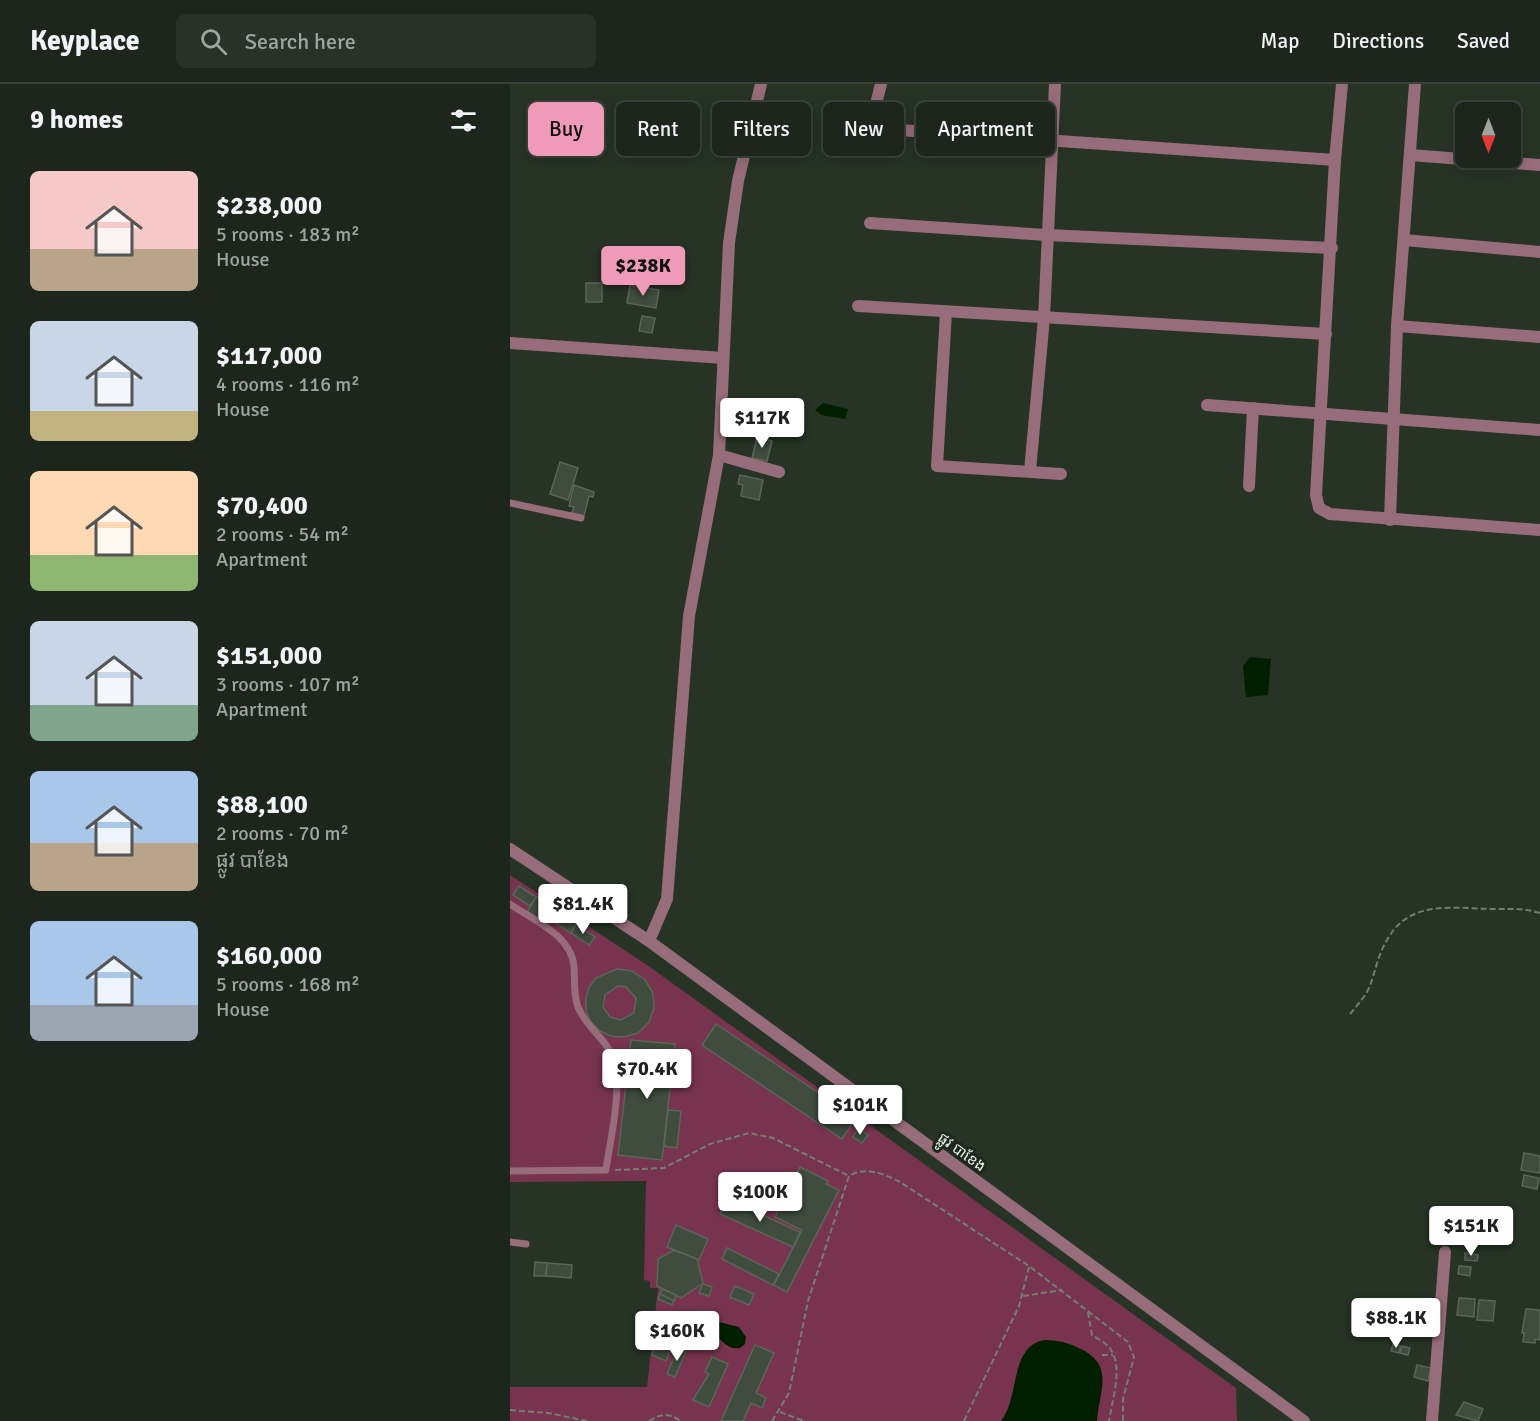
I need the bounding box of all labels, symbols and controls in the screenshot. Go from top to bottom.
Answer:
search box [176,14,596,68]
text: Keyplace [30,24,140,58]
icon: search [197,25,230,58]
text: Search here [245,28,356,55]
text: Map [1261,28,1299,54]
text: Directions [1332,28,1424,54]
text: Saved [1457,28,1510,54]
chip: Buy [528,102,604,156]
chip: Rent [616,102,700,156]
chip: Filters [712,102,811,156]
chip: New [823,102,904,156]
chip: Apartment [916,102,1055,156]
north arrow [1455,102,1521,168]
map controls [1455,102,1521,168]
text: 9 homes [30,104,123,136]
icon: filters [447,104,480,137]
text: $238,000 [216,190,322,222]
icon: home [78,195,150,267]
text: 5 rooms · 183 m² [216,222,360,247]
pin: $238K [601,246,685,297]
text: House [216,247,270,272]
text: $238K [615,253,671,278]
text: $117,000 [216,340,322,372]
icon: home [78,345,150,417]
text: 4 rooms · 116 m² [216,372,360,397]
text: House [216,397,270,422]
pin: $117K [720,398,804,449]
text: $117K [734,405,790,430]
text: $70,400 [216,490,308,522]
icon: home [78,495,150,567]
text: 2 rooms · 54 m² [216,522,349,547]
text: Apartment [216,547,308,572]
text: $151,000 [216,640,322,672]
icon: home [78,645,150,717]
text: 3 rooms · 107 m² [216,672,360,697]
text: Apartment [216,697,308,722]
text: $88,100 [216,789,308,821]
icon: home [78,795,150,867]
text: 2 rooms · 70 m² [216,821,349,846]
text: ផ្លូវ បាខែង [216,848,289,873]
pin: $81.4K [534,884,632,935]
text: $81.4K [552,891,614,916]
text: $160,000 [216,940,322,972]
icon: home [78,945,150,1017]
text: 5 rooms · 168 m² [216,972,360,997]
text: House [216,997,270,1022]
pin: $70.4K [598,1049,696,1100]
text: $70.4K [616,1056,678,1081]
pin: $101K [818,1085,902,1136]
text: $101K [832,1092,888,1117]
street label: ផ្លូវ បាខែង [932,1129,990,1179]
pin: $100K [718,1172,802,1223]
text: $100K [732,1179,788,1204]
pin: $151K [1429,1206,1513,1257]
text: $151K [1443,1213,1499,1238]
pin: $88.1K [1347,1298,1445,1349]
text: $88.1K [1365,1305,1427,1330]
pin: $160K [635,1311,719,1362]
text: $160K [649,1318,705,1343]

